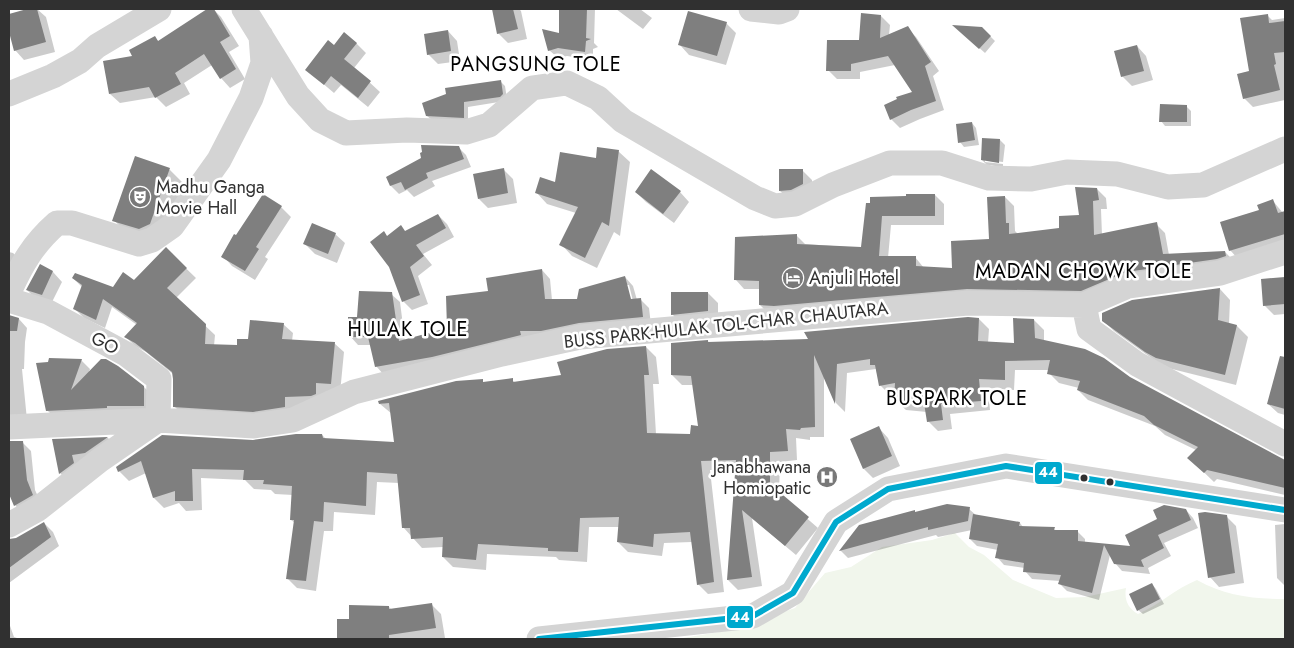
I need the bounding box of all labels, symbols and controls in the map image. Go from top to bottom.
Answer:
district label: PANGSUNG TOLE [450,50,622,79]
place label: Madhu Ganga Movie Hall [156,174,265,221]
theatre icon: Madhu Ganga Movie Hall [128,185,152,209]
district label: MADAN CHOWK TOLE [975,257,1193,286]
place label: Anjuli Hotel [809,265,899,291]
hotel icon: Anjuli Hotel [781,266,805,290]
street label: BUSS PARK-HULAK TOL-CHAR CHAUTARA [562,295,890,355]
district label: HULAK TOLE [347,315,469,344]
street label: GO [86,325,124,361]
district label: BUSPARK TOLE [886,384,1028,413]
place label: Janabhawana Homiopatic [711,454,811,501]
line badge: 44 [1034,461,1063,485]
text: 44 [1038,462,1058,482]
hospital icon: Janabhawana Homiopatic [815,465,839,489]
unlabelled marker [1079,473,1089,483]
unlabelled marker [1105,477,1115,487]
line badge: 44 [726,605,754,629]
text: 44 [730,607,750,627]

